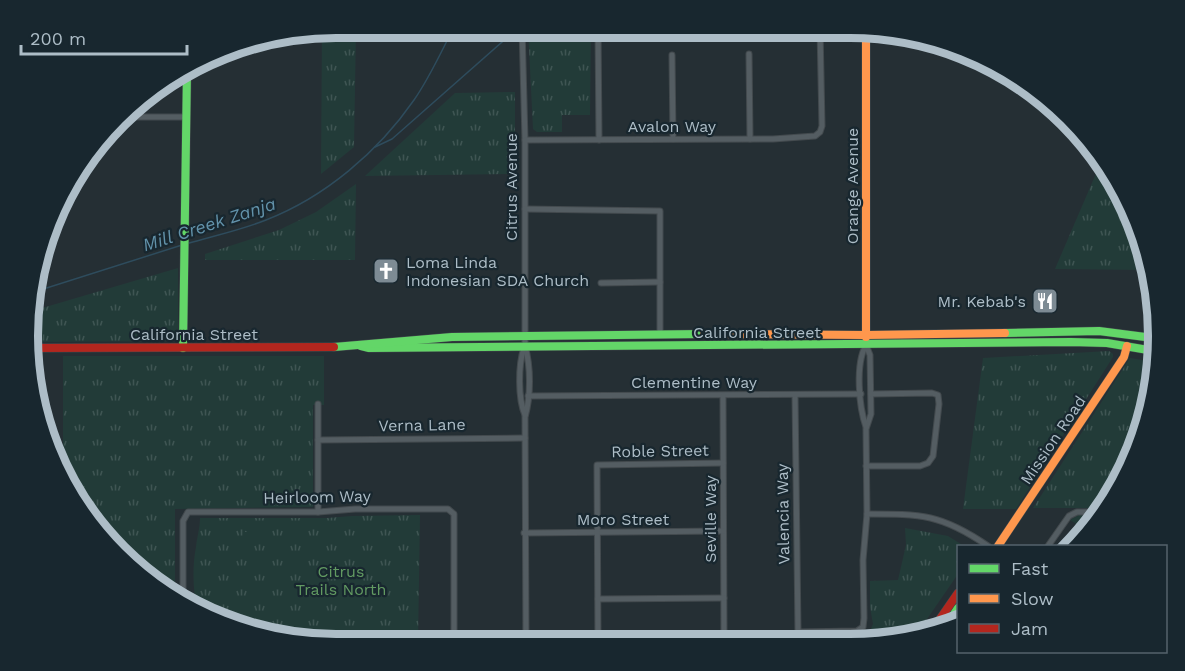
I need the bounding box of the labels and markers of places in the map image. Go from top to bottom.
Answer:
place label: Loma Linda Indonesian SDA Church [406,253,589,290]
church icon: Loma Linda Indonesian SDA Church [371,256,401,286]
restaurant icon: Mr. Kebab's [1030,286,1060,316]
place label: Mr. Kebab's [938,292,1026,311]

